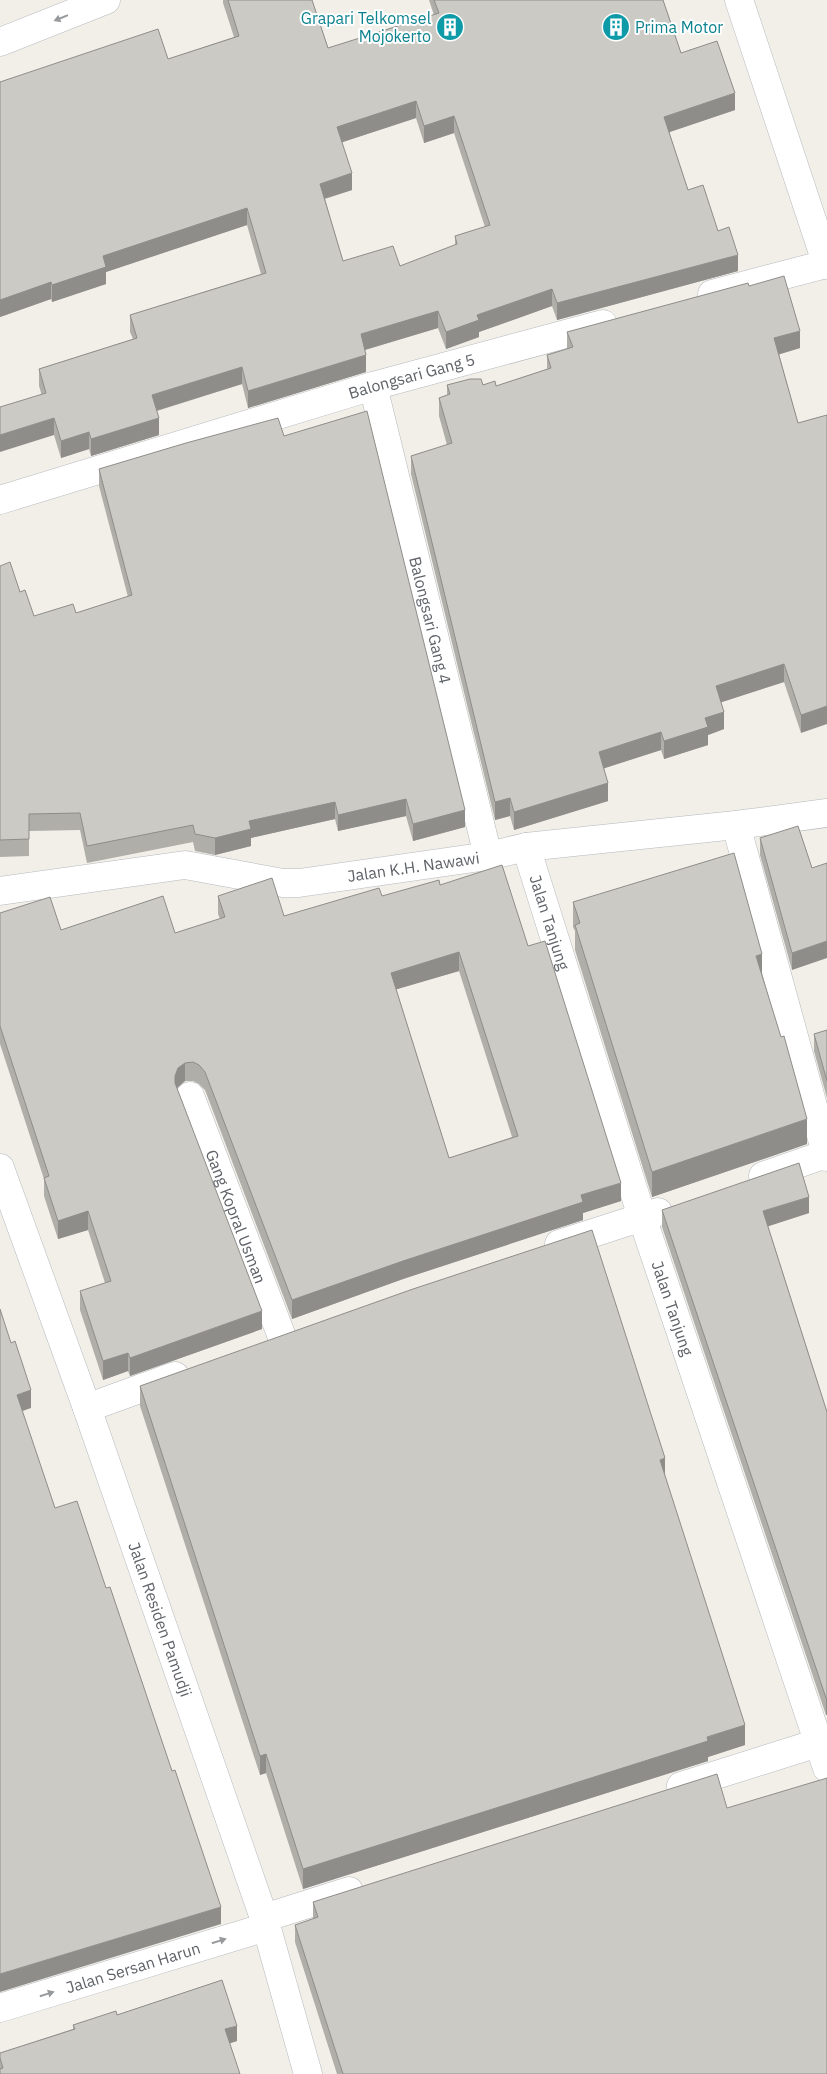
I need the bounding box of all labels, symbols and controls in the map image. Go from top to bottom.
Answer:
place label: Grapari Telkomsel Mojokerto [301,8,431,46]
building icon: Grapari Telkomsel Mojokerto [435,12,465,42]
building icon: Prima Motor [601,12,631,42]
one-way arrow [53,15,68,22]
place label: Prima Motor [635,17,723,37]
street label: Balongsari Gang 5 [346,349,477,403]
street label: Balongsari Gang 4 [405,554,455,686]
street label: Jalan K.H. Nawawi [346,847,481,886]
street label: Jalan Tanjung [525,872,574,973]
street label: Gang Kopral Usman [201,1147,271,1286]
street label: Jalan Tanjung [647,1258,698,1359]
street label: Jalan Residen Pamudji [124,1539,196,1699]
one-way arrow [211,1937,226,1945]
street label: Jalan Sersan Harun [63,1938,203,1997]
one-way arrow [39,1989,54,1997]

